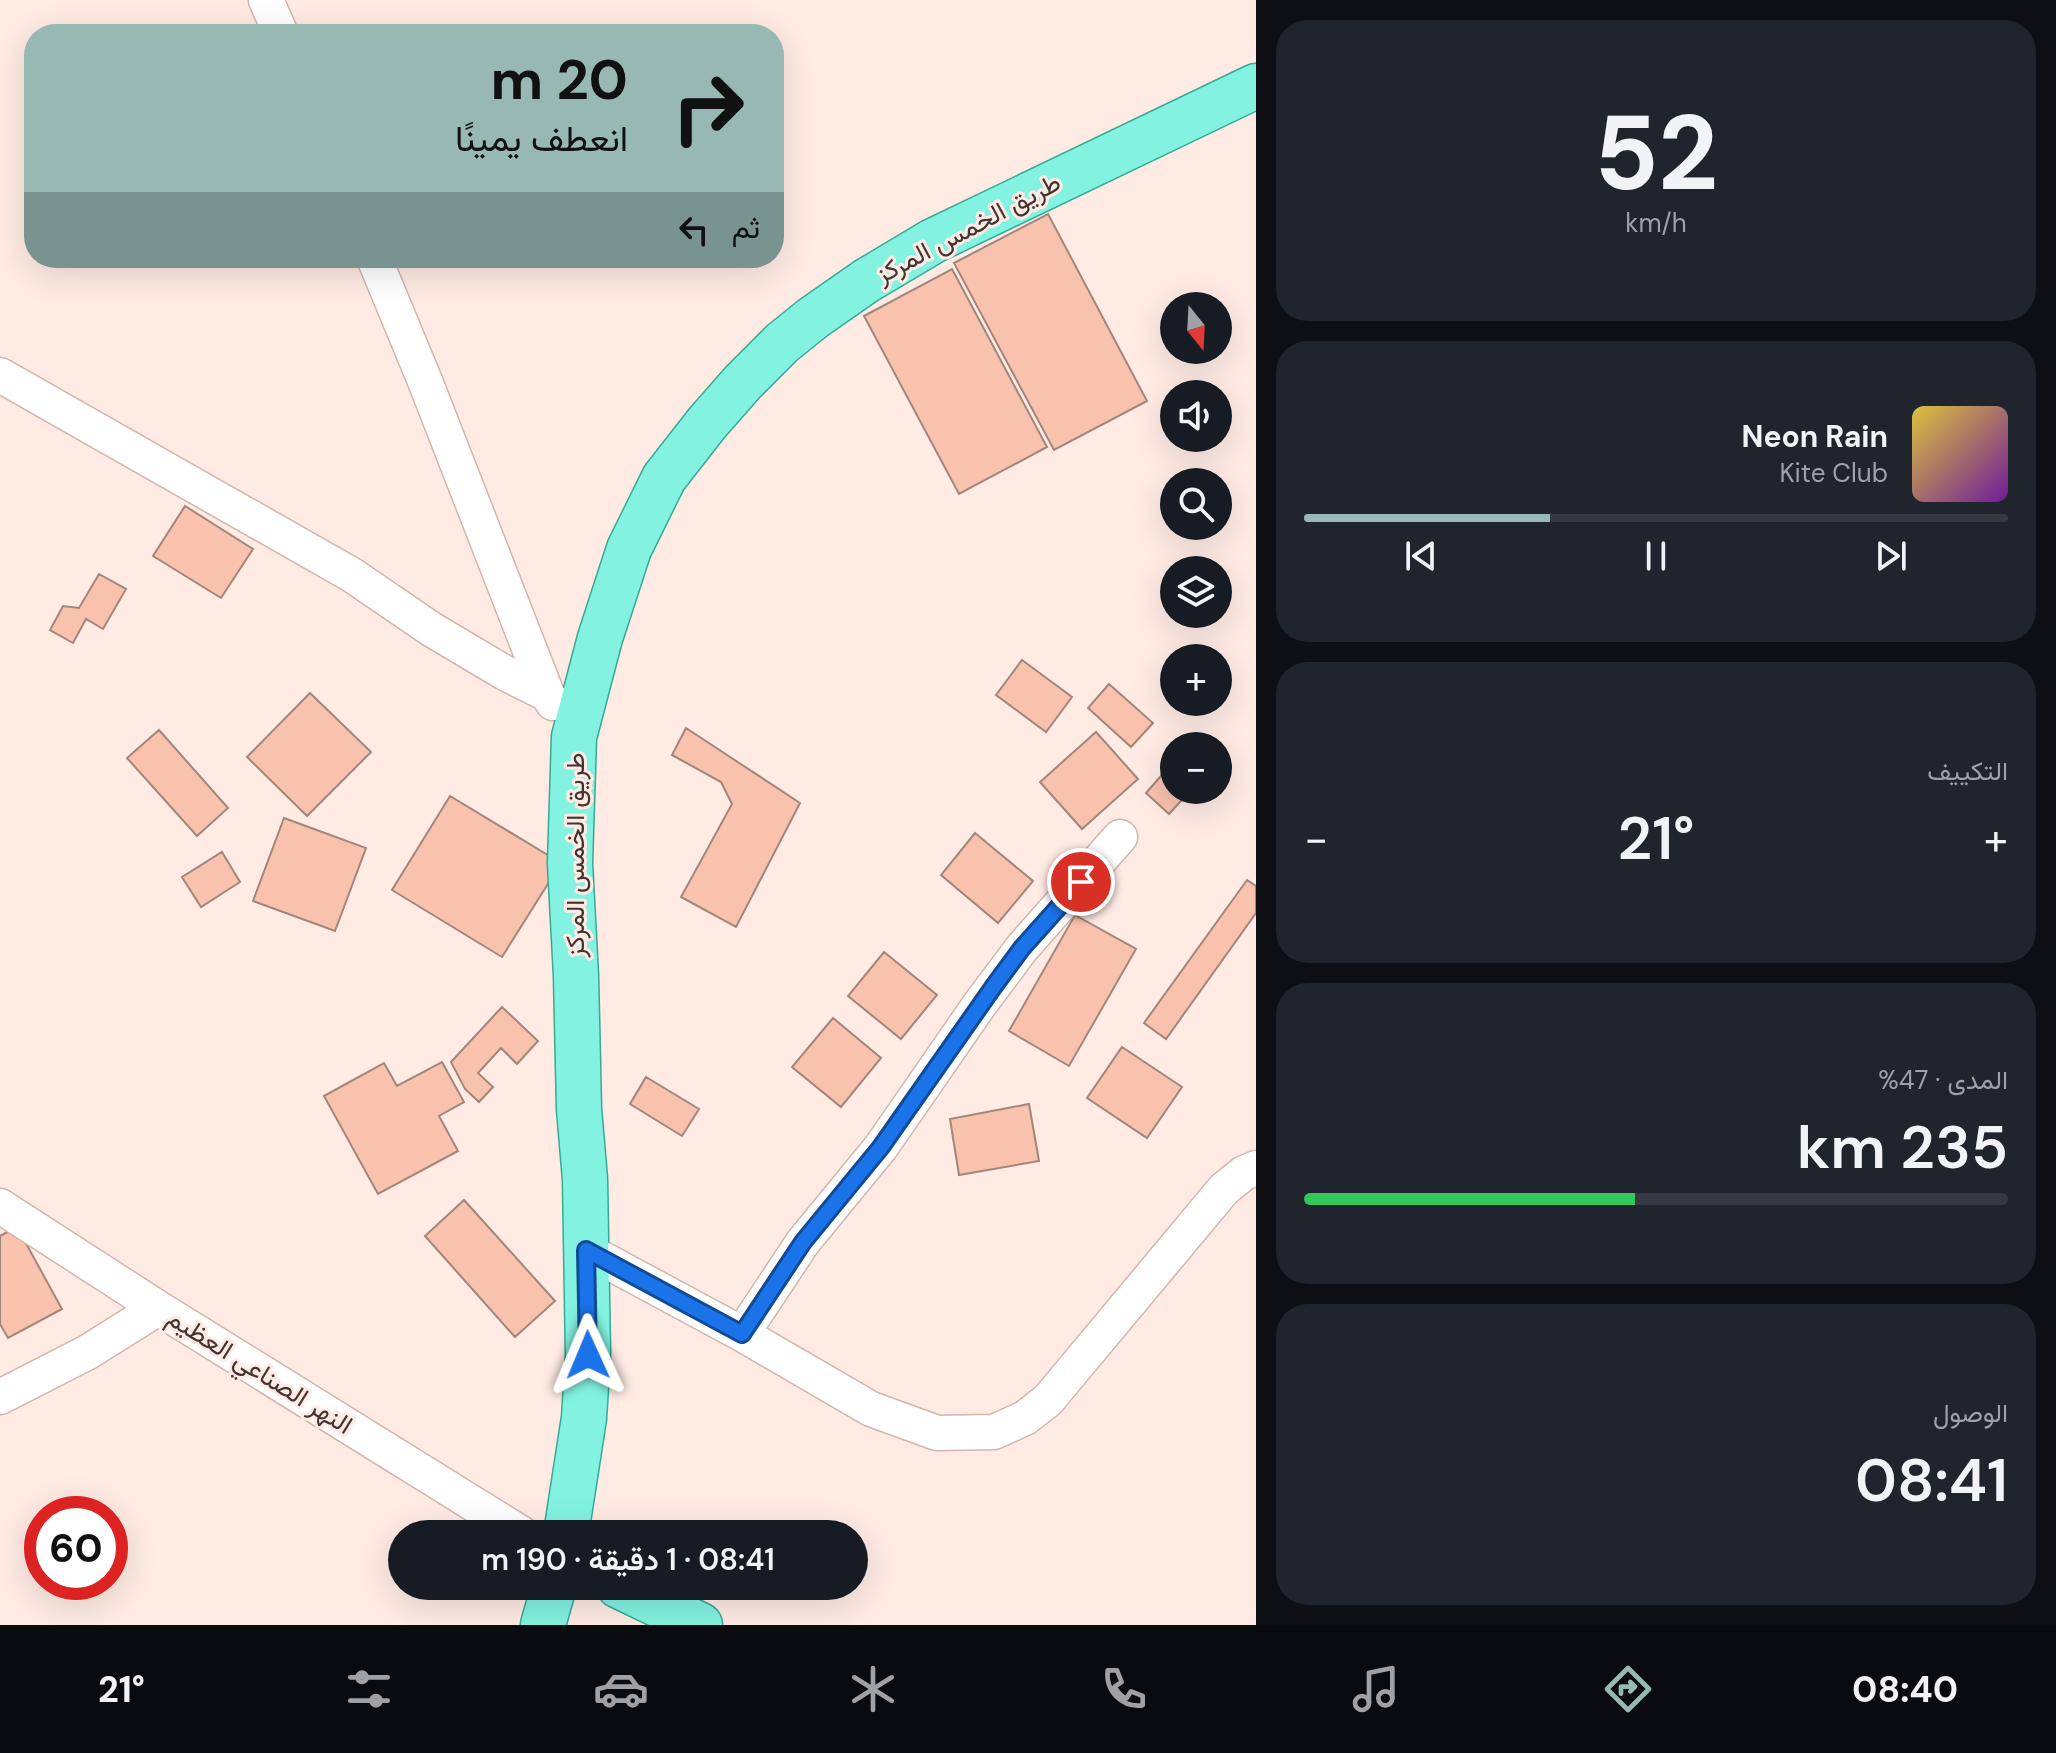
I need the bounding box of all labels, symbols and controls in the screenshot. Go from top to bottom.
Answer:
text: 20 m [491,43,628,116]
icon: right [656,56,760,160]
text: 52 [1594,86,1718,221]
text: انعطف يمينًا [455,115,628,162]
street label: طريق الخمس المركز [869,165,1066,292]
text: km/h [1625,206,1687,240]
icon: left [672,208,716,252]
text: ثم [732,208,760,247]
north arrow [1160,292,1232,364]
map controls [1160,292,1232,804]
button: sound [1160,380,1232,452]
text: Neon Rain [1742,417,1888,456]
text: Kite Club [1779,456,1888,490]
button: search [1160,468,1232,540]
icon: previous [1399,534,1443,578]
icon: pause [1634,534,1678,578]
icon: next [1869,534,1913,578]
button: layers [1160,556,1232,628]
button: + [1160,644,1232,716]
button: − [1160,732,1232,804]
street label: طريق الخمس المركز [558,753,592,958]
text: التكييف [1927,754,2008,788]
text: 21° [1618,799,1694,878]
text: − [1304,810,1328,868]
text: + [1984,810,2008,868]
pin [1047,848,1115,916]
icon: arrive [1059,860,1103,904]
text: المدى · 47% [1878,1063,2008,1097]
text: 235 km [1797,1108,2008,1187]
street label: النهر الصناعي العظيم [159,1300,359,1445]
position arrow [546,1313,630,1397]
text: الوصول [1933,1396,2008,1430]
text: 08:41 [1855,1441,2008,1520]
speed limit sign: 60 [24,1496,128,1600]
text: 08:41 · 1 دقيقة · 190 m [481,1540,775,1579]
icon: filters [341,1661,397,1717]
icon: car [593,1661,649,1717]
icon: climate [845,1661,901,1717]
icon: phone [1096,1661,1152,1717]
icon: music [1348,1661,1404,1717]
icon: directions [1600,1661,1656,1717]
text: 21° [98,1666,145,1713]
text: 08:40 [1852,1666,1958,1713]

